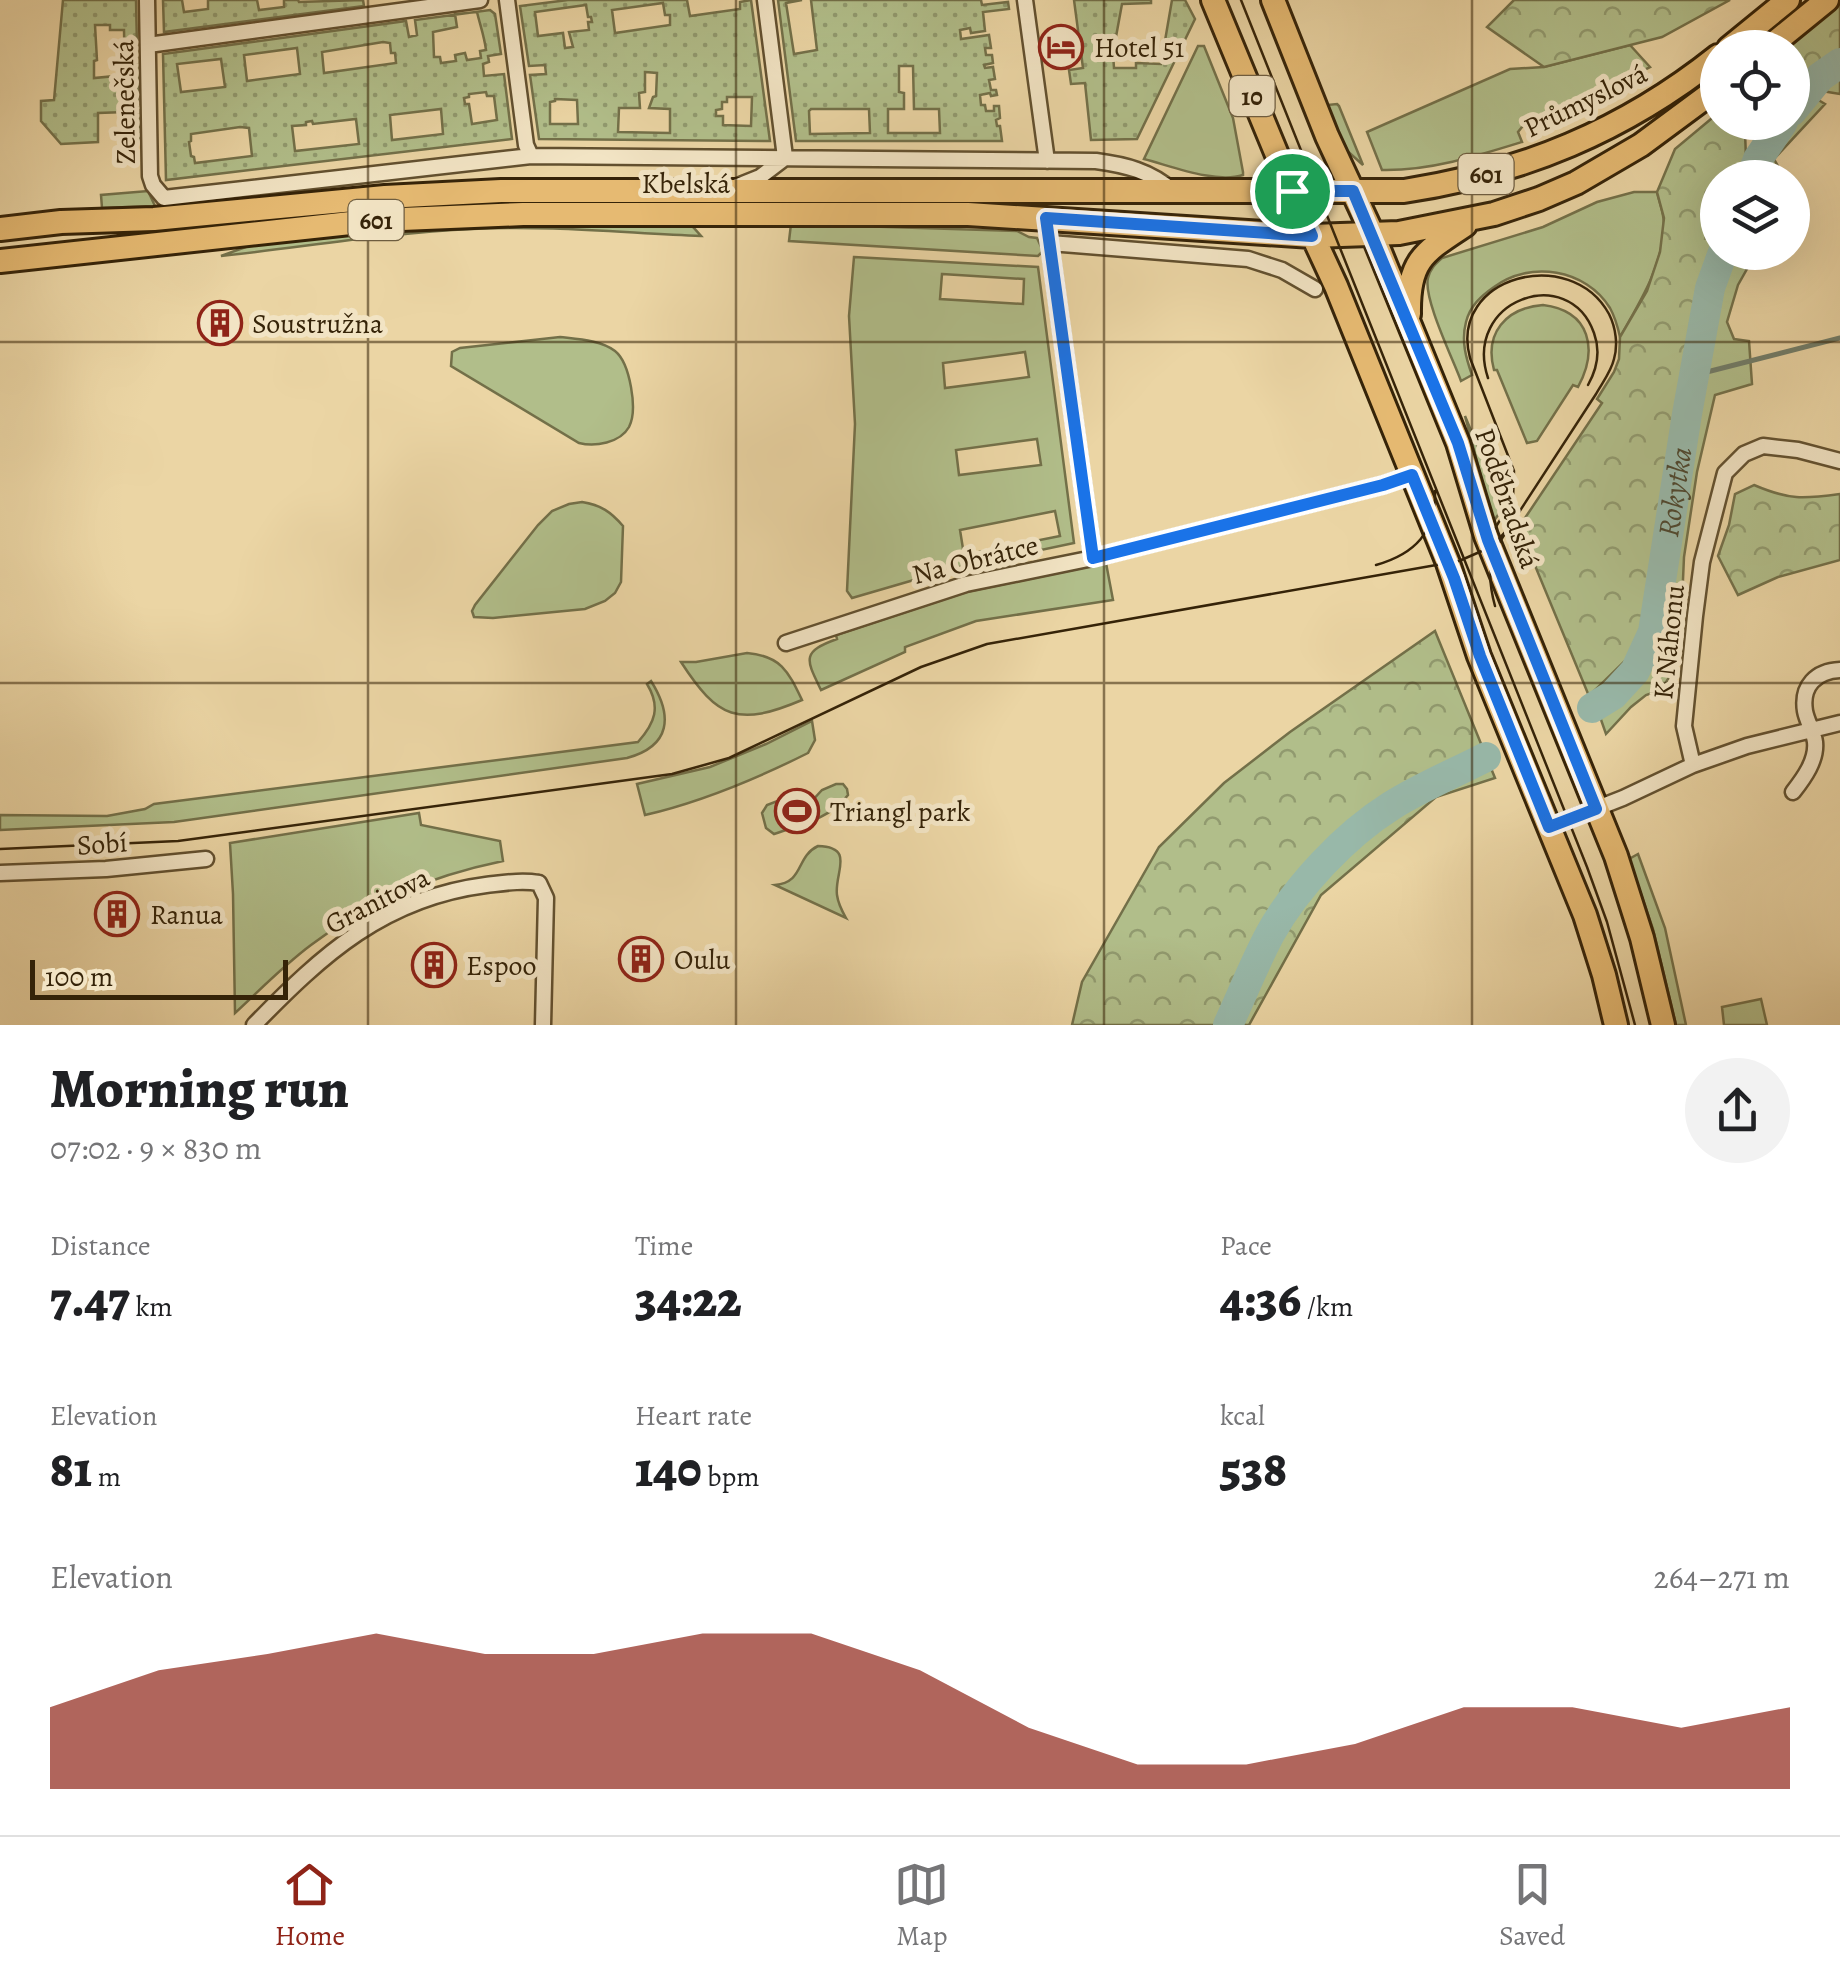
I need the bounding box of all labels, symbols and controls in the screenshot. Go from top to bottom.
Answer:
hotel icon: Hotel 51 [1038,24,1084,70]
place label: Hotel 51 [1094,29,1184,67]
map controls [1700,30,1810,270]
button: locate [1700,30,1810,140]
street label: Zelenečská [105,39,145,165]
street label: Průmyslová [1517,55,1654,147]
road number: 10 [1230,76,1274,116]
pin [1250,149,1335,234]
road number: 601 [1458,154,1514,194]
button: layers [1700,160,1810,270]
icon: arrive [1265,164,1320,219]
street label: Kbelská [642,165,730,203]
road number: 601 [348,200,404,240]
building icon: Soustružna [197,300,243,346]
place label: Soustružna [252,305,383,343]
street label: Poděbradská [1465,423,1549,574]
water label: Rokytka [1648,444,1702,540]
street label: Na Obrátce [908,526,1042,594]
street label: K Náhonu [1644,582,1694,701]
sports icon: Triangl park [774,788,820,834]
place label: Triangl park [830,793,970,831]
street label: Sobí [76,823,129,865]
street label: Granitova [319,858,436,943]
building icon: Ranua [94,891,140,937]
place label: Ranua [150,896,223,934]
building icon: Oulu [618,936,664,982]
place label: Oulu [674,941,731,979]
building icon: Espoo [411,942,457,988]
place label: Espoo [466,947,536,985]
scale bar [30,955,288,1000]
text: 100 m [45,958,113,996]
text: Morning run [50,1051,349,1126]
button: share [1685,1058,1790,1163]
text: 07:02 · 9 × 830 m [50,1126,262,1170]
text: Distance [50,1227,150,1265]
text: Time [635,1227,693,1265]
text: Pace [1220,1227,1272,1265]
text: 7.47 [50,1265,130,1333]
text: 34:22 [635,1265,742,1333]
text: 4:36 [1220,1265,1301,1333]
text: km [130,1288,173,1326]
text: /km [1301,1288,1353,1326]
text: Elevation [50,1397,157,1435]
text: Heart rate [635,1397,752,1435]
text: kcal [1220,1397,1265,1435]
text: 81 [50,1435,92,1503]
text: 140 [635,1435,702,1503]
text: 538 [1220,1435,1287,1503]
text: m [92,1458,121,1496]
text: bpm [702,1458,759,1496]
text: Elevation [50,1555,173,1599]
text: 264–271 m [1654,1555,1790,1599]
tab: Home [275,1857,345,1955]
tab: Map [894,1857,949,1955]
tab: Saved [1499,1857,1565,1955]

